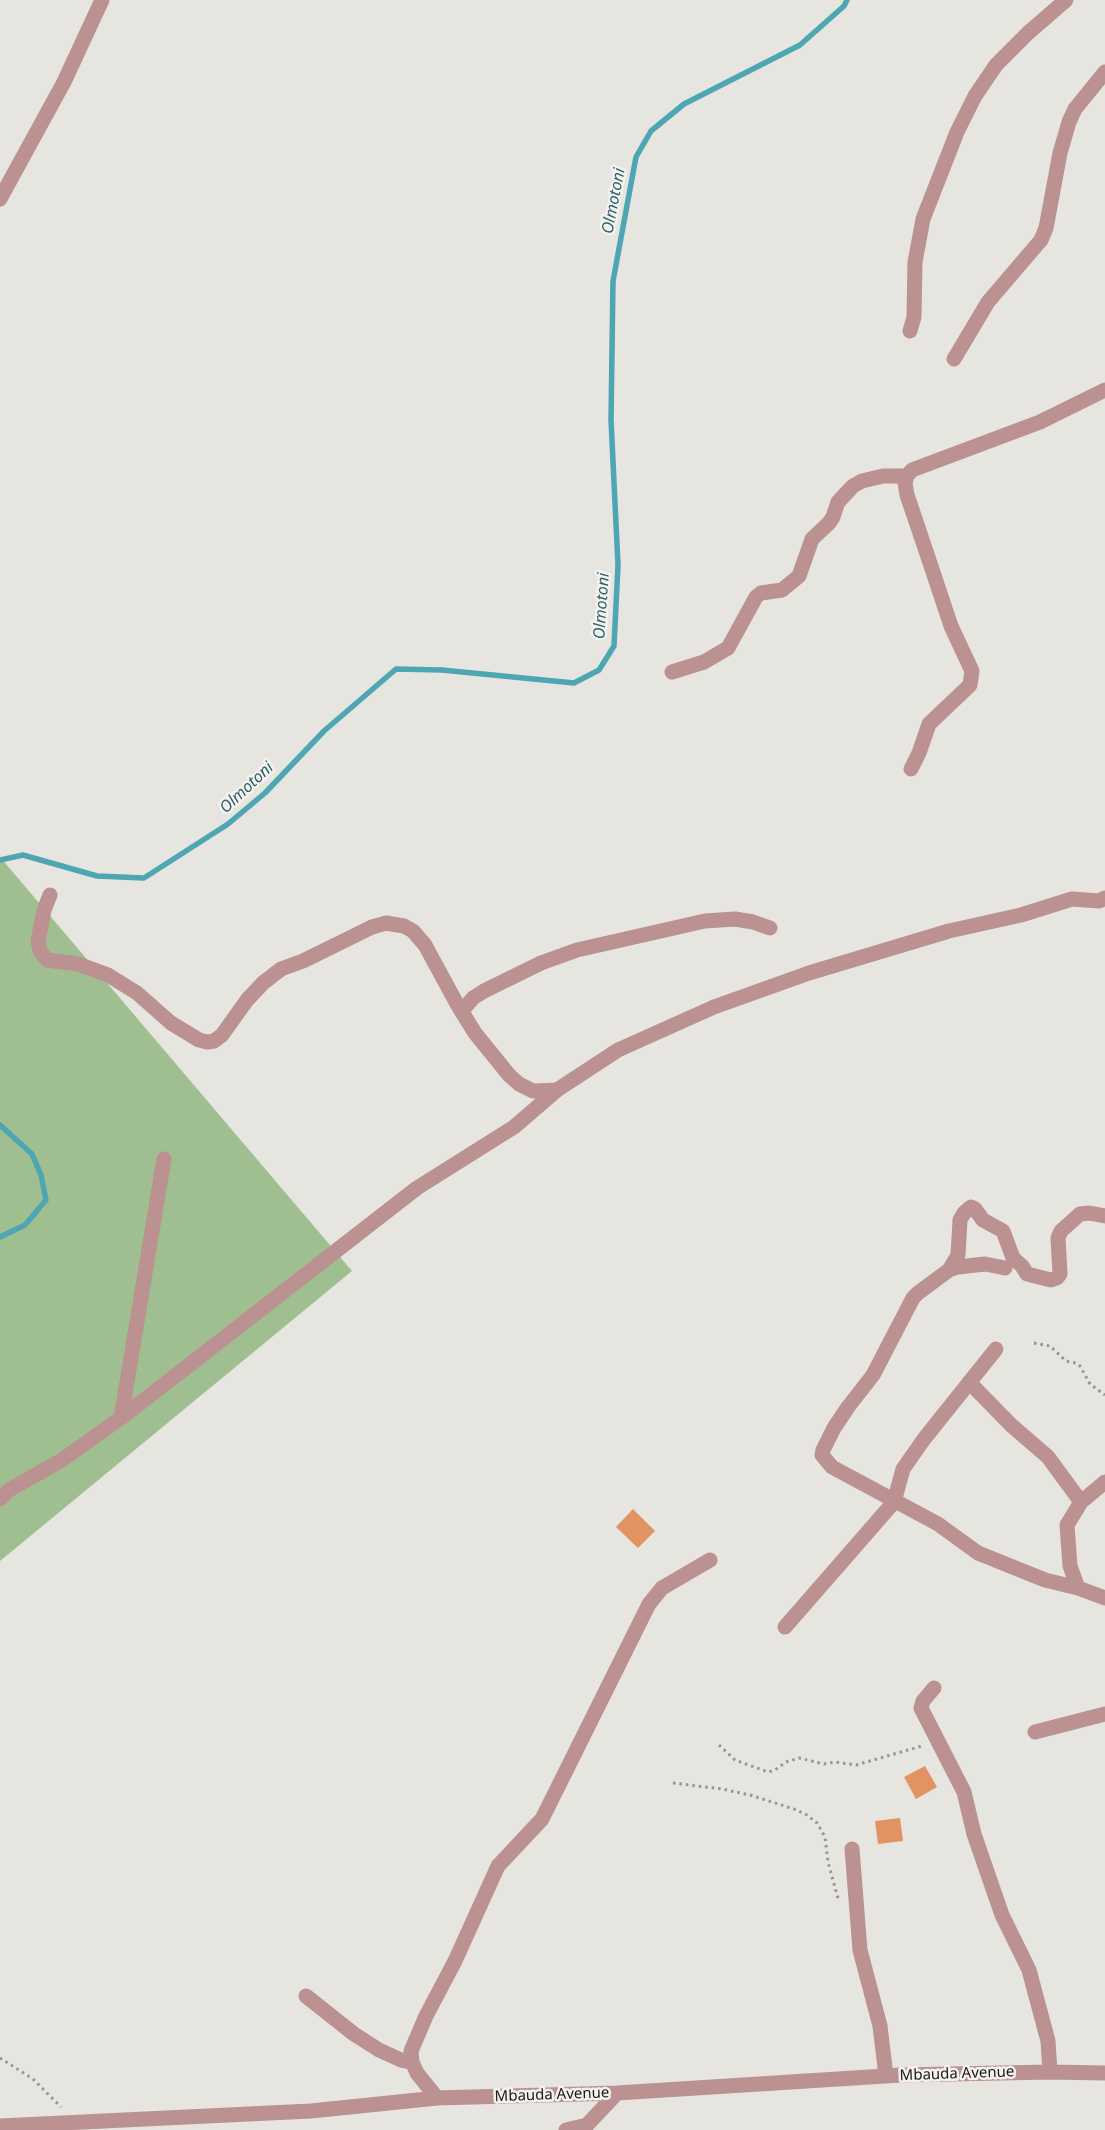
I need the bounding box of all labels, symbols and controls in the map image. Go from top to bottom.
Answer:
water label: Olmotoni [598,167,630,235]
water label: Olmotoni [590,572,614,640]
water label: Olmotoni [216,758,278,818]
street label: Mbauda Avenue [899,2063,1015,2085]
street label: Mbauda Avenue [494,2084,610,2106]

